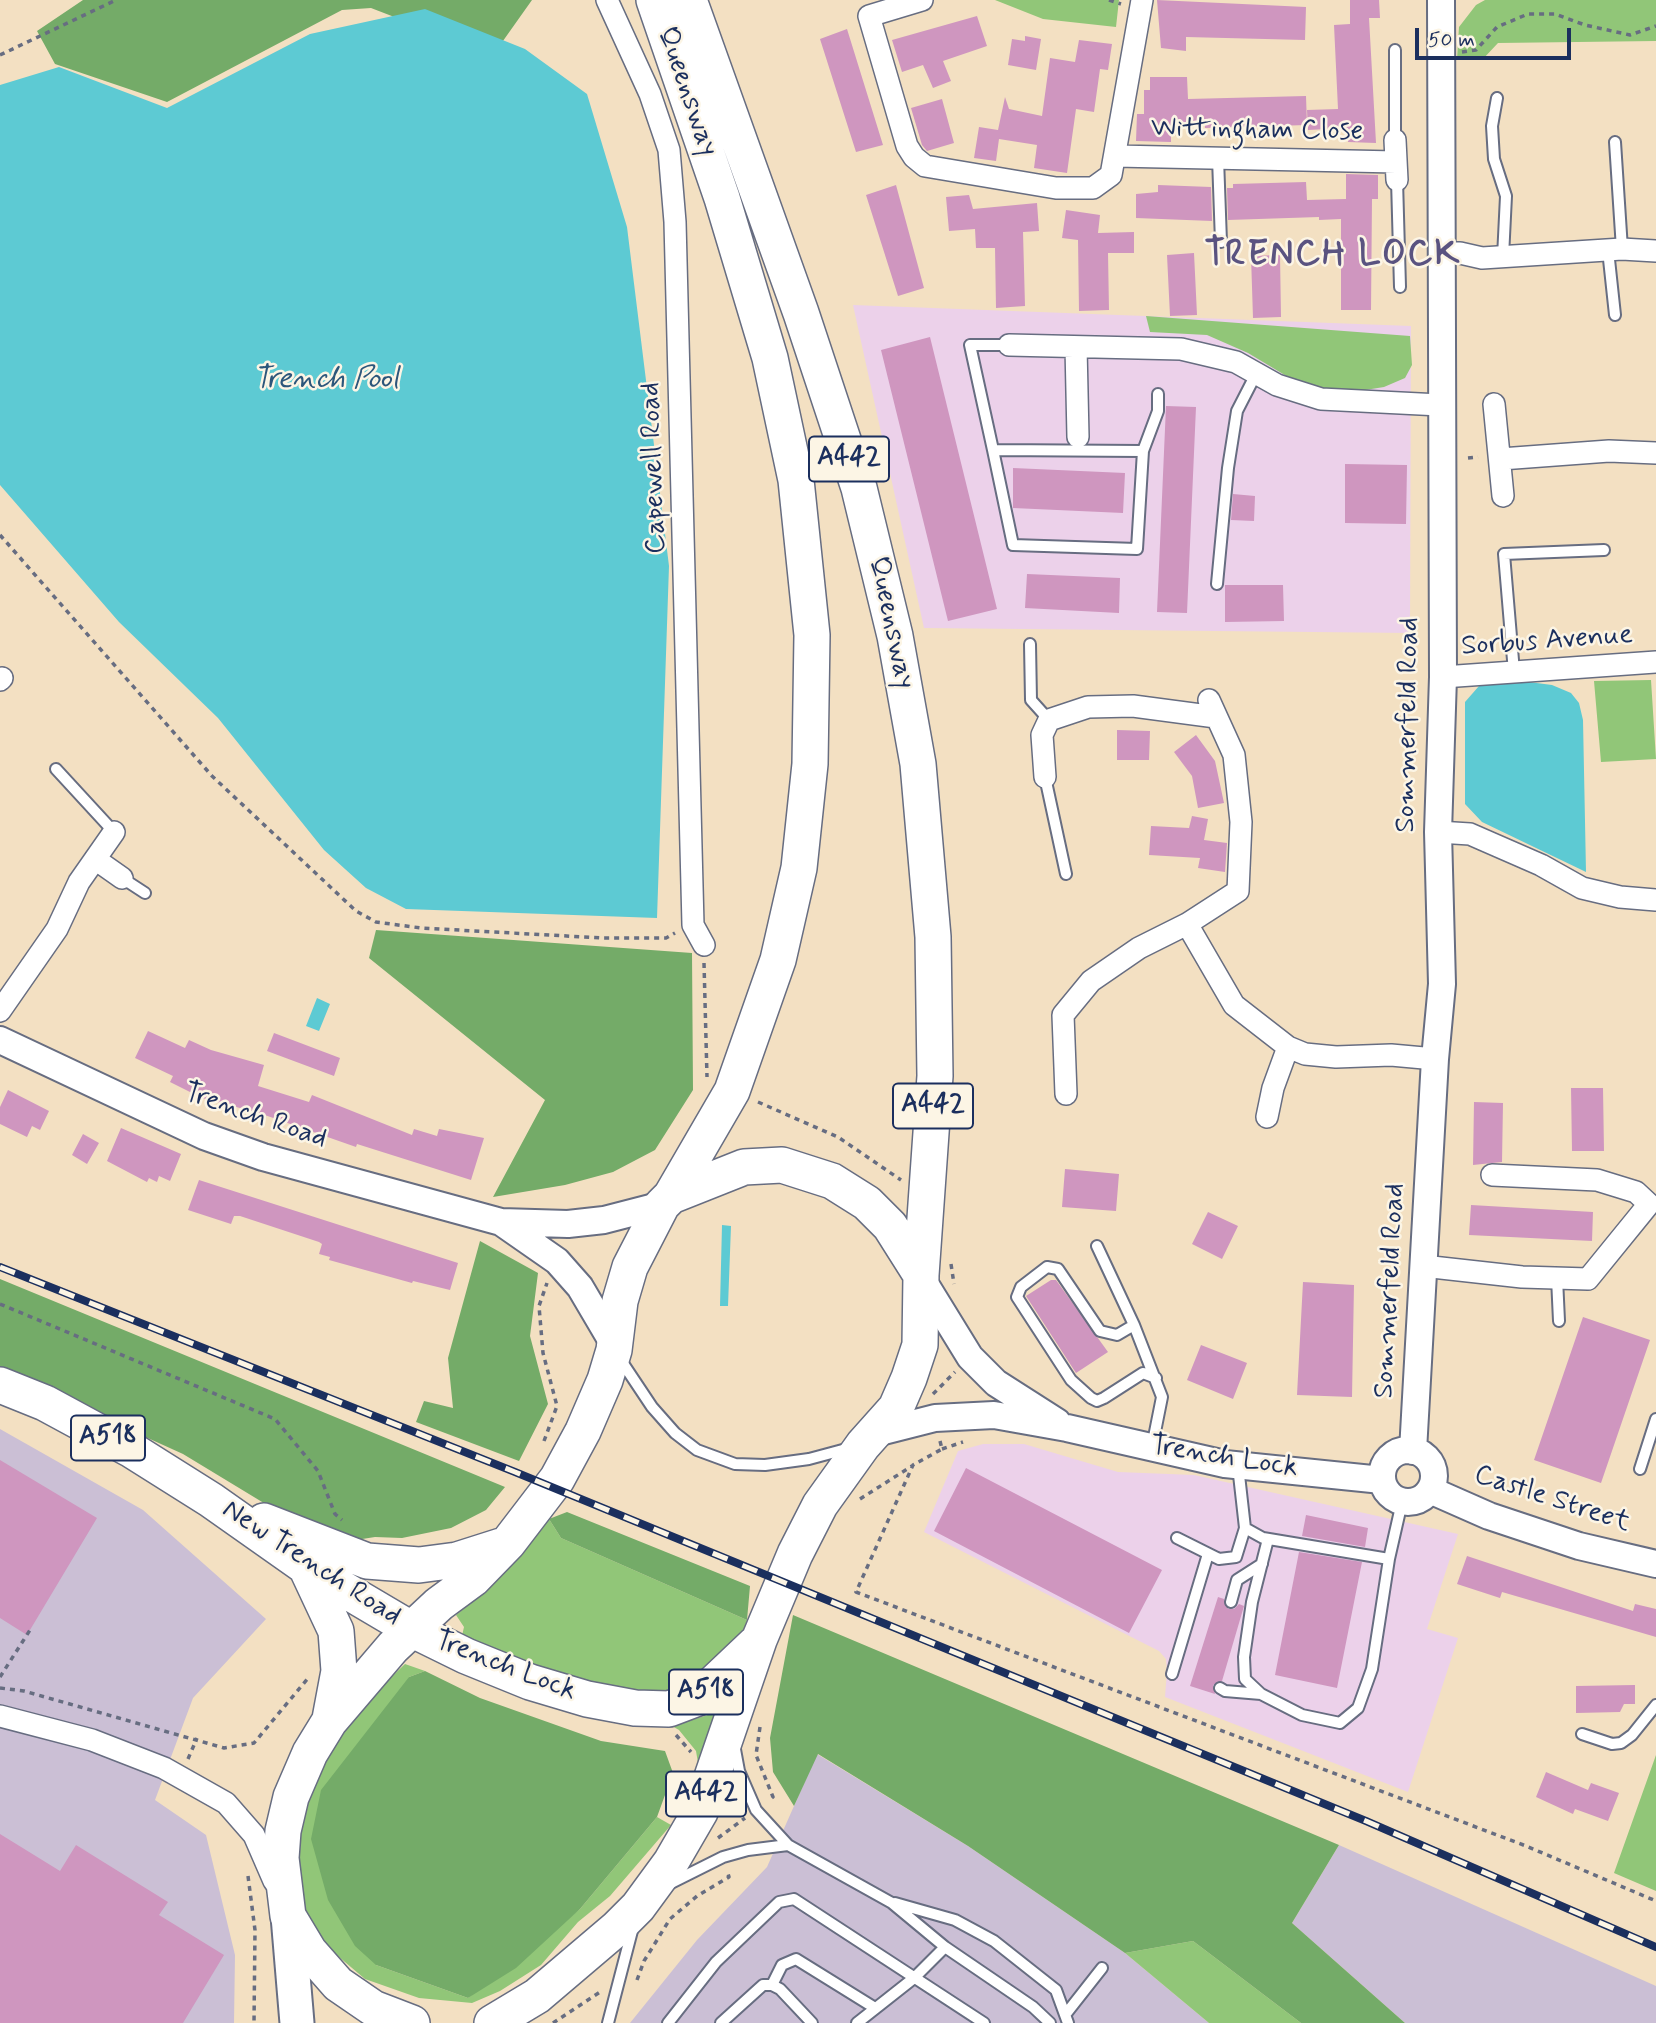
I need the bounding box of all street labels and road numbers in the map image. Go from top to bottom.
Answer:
street label: Queensway [648,23,724,161]
street label: Wittingham Close [1150,112,1364,150]
street label: Capewell Road [635,382,675,554]
road number: A442 [809,436,889,481]
street label: Queensway [860,554,920,692]
street label: Sommerfeld Road [1390,617,1428,833]
street label: Sorbus Avenue [1460,619,1634,665]
street label: Trench Road [179,1077,331,1157]
road number: A442 [893,1084,973,1128]
street label: Sommerfeld Road [1369,1183,1413,1399]
road number: A518 [71,1415,145,1460]
street label: Trench Lock [1148,1430,1300,1486]
street label: Castle Street [1470,1459,1634,1541]
street label: New Trench Road [215,1494,407,1634]
street label: Trench Lock [429,1625,581,1709]
road number: A518 [669,1670,743,1714]
road number: A442 [666,1772,746,1816]

